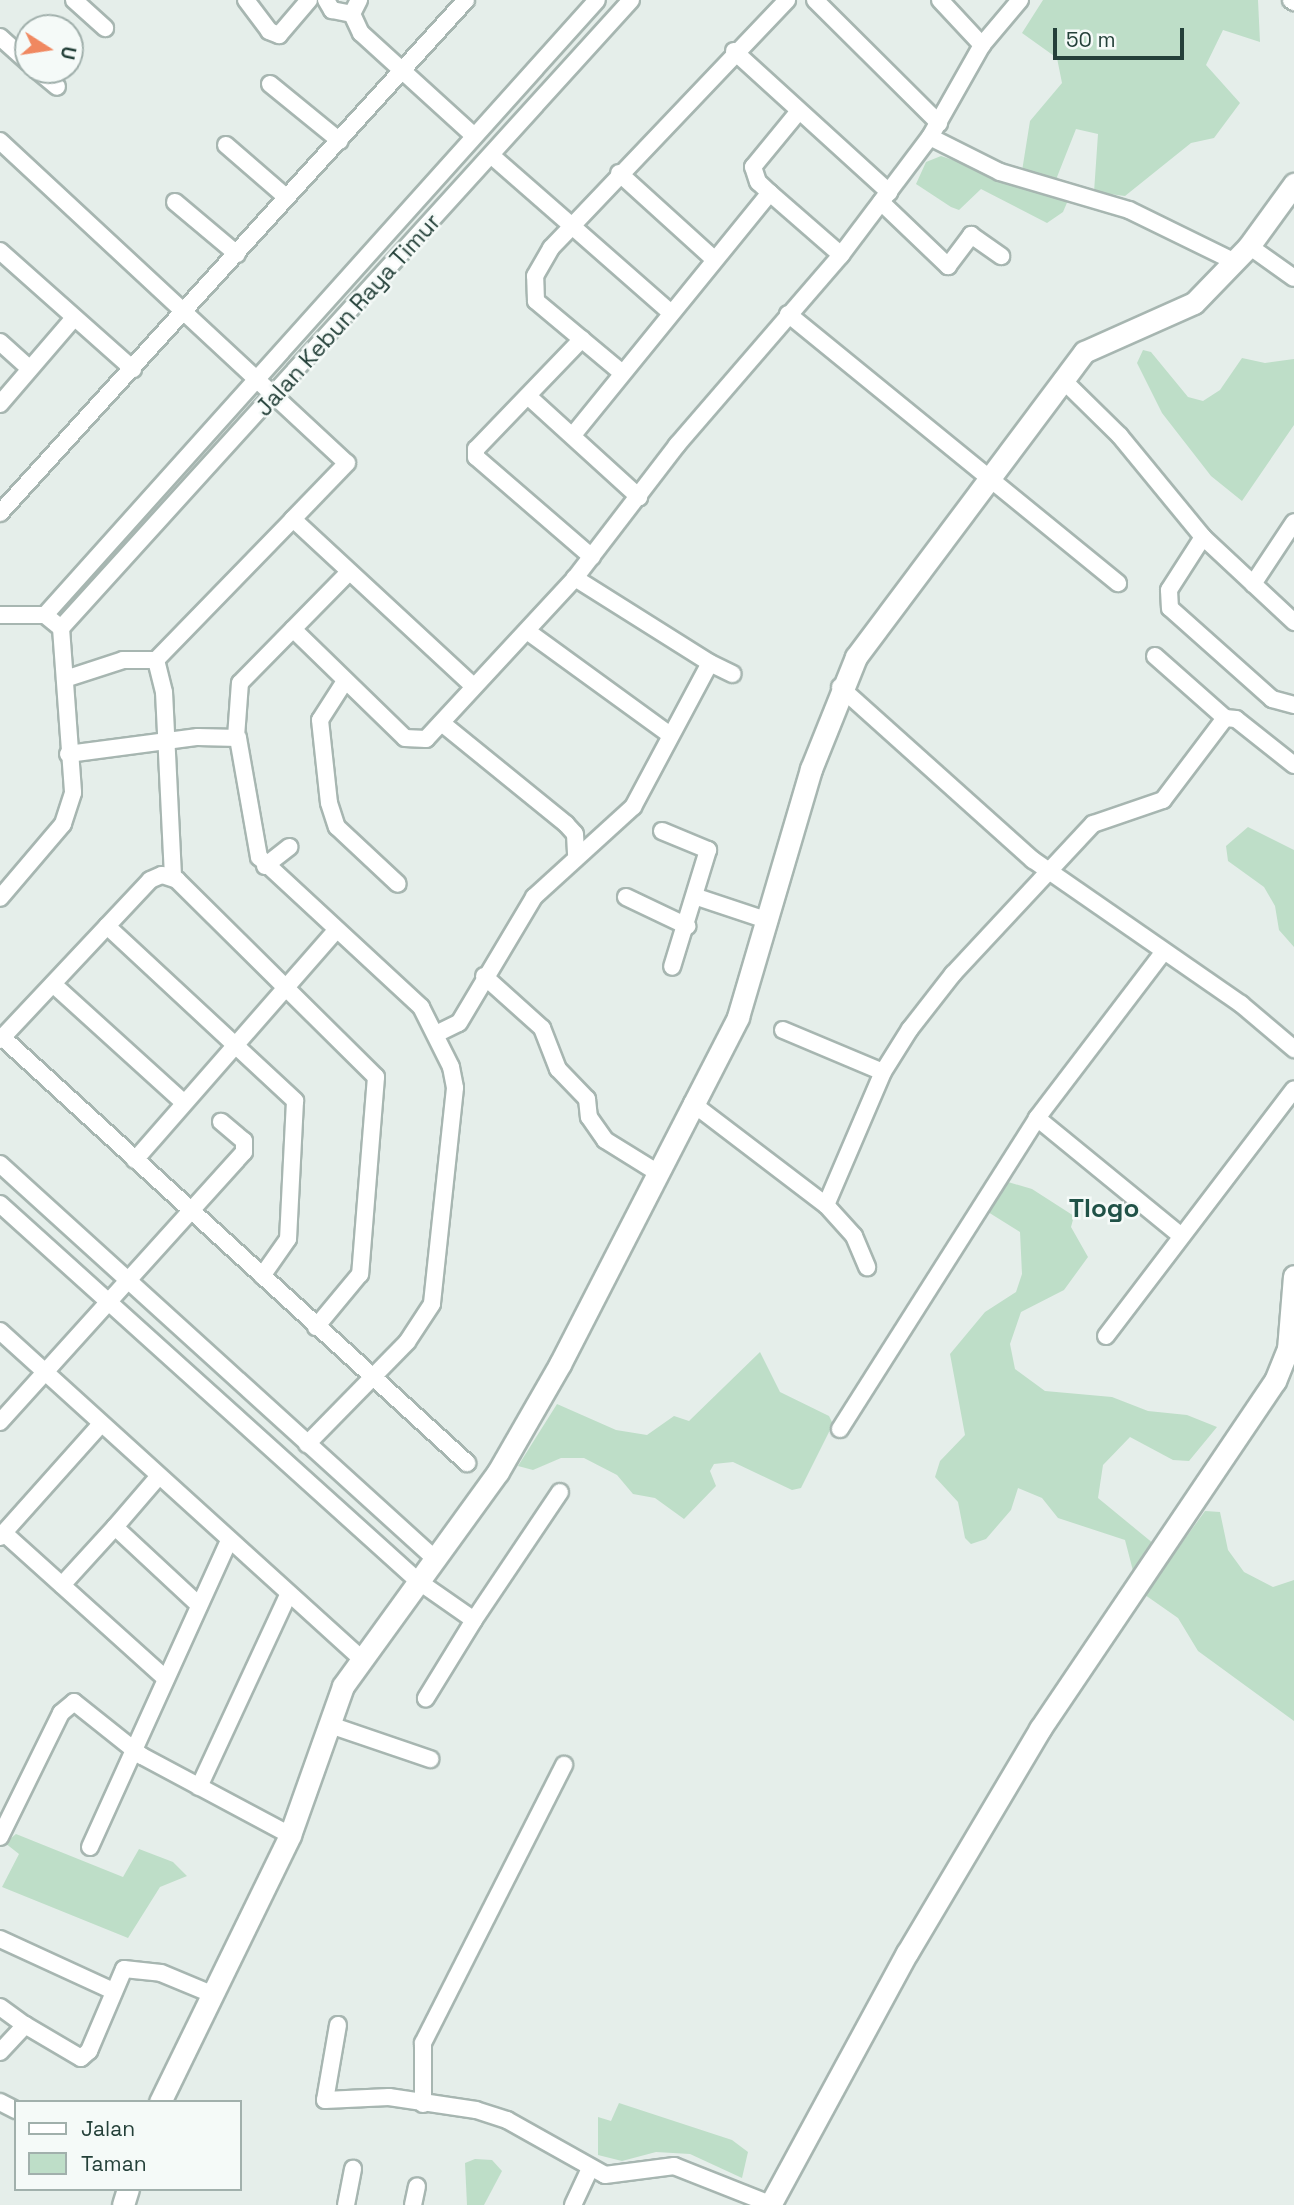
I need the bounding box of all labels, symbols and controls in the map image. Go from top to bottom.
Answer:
north arrow [14,14,84,84]
scale bar [1056,14,1187,58]
text: 50 m [1066,26,1116,53]
text: U [55,44,82,62]
street label: Jalan Kebun Raya Timur [250,208,446,422]
district label: Tlogo [1069,1193,1139,1225]
legend [14,2100,242,2191]
text: Jalan [81,2115,135,2142]
text: Taman [81,2150,147,2177]

